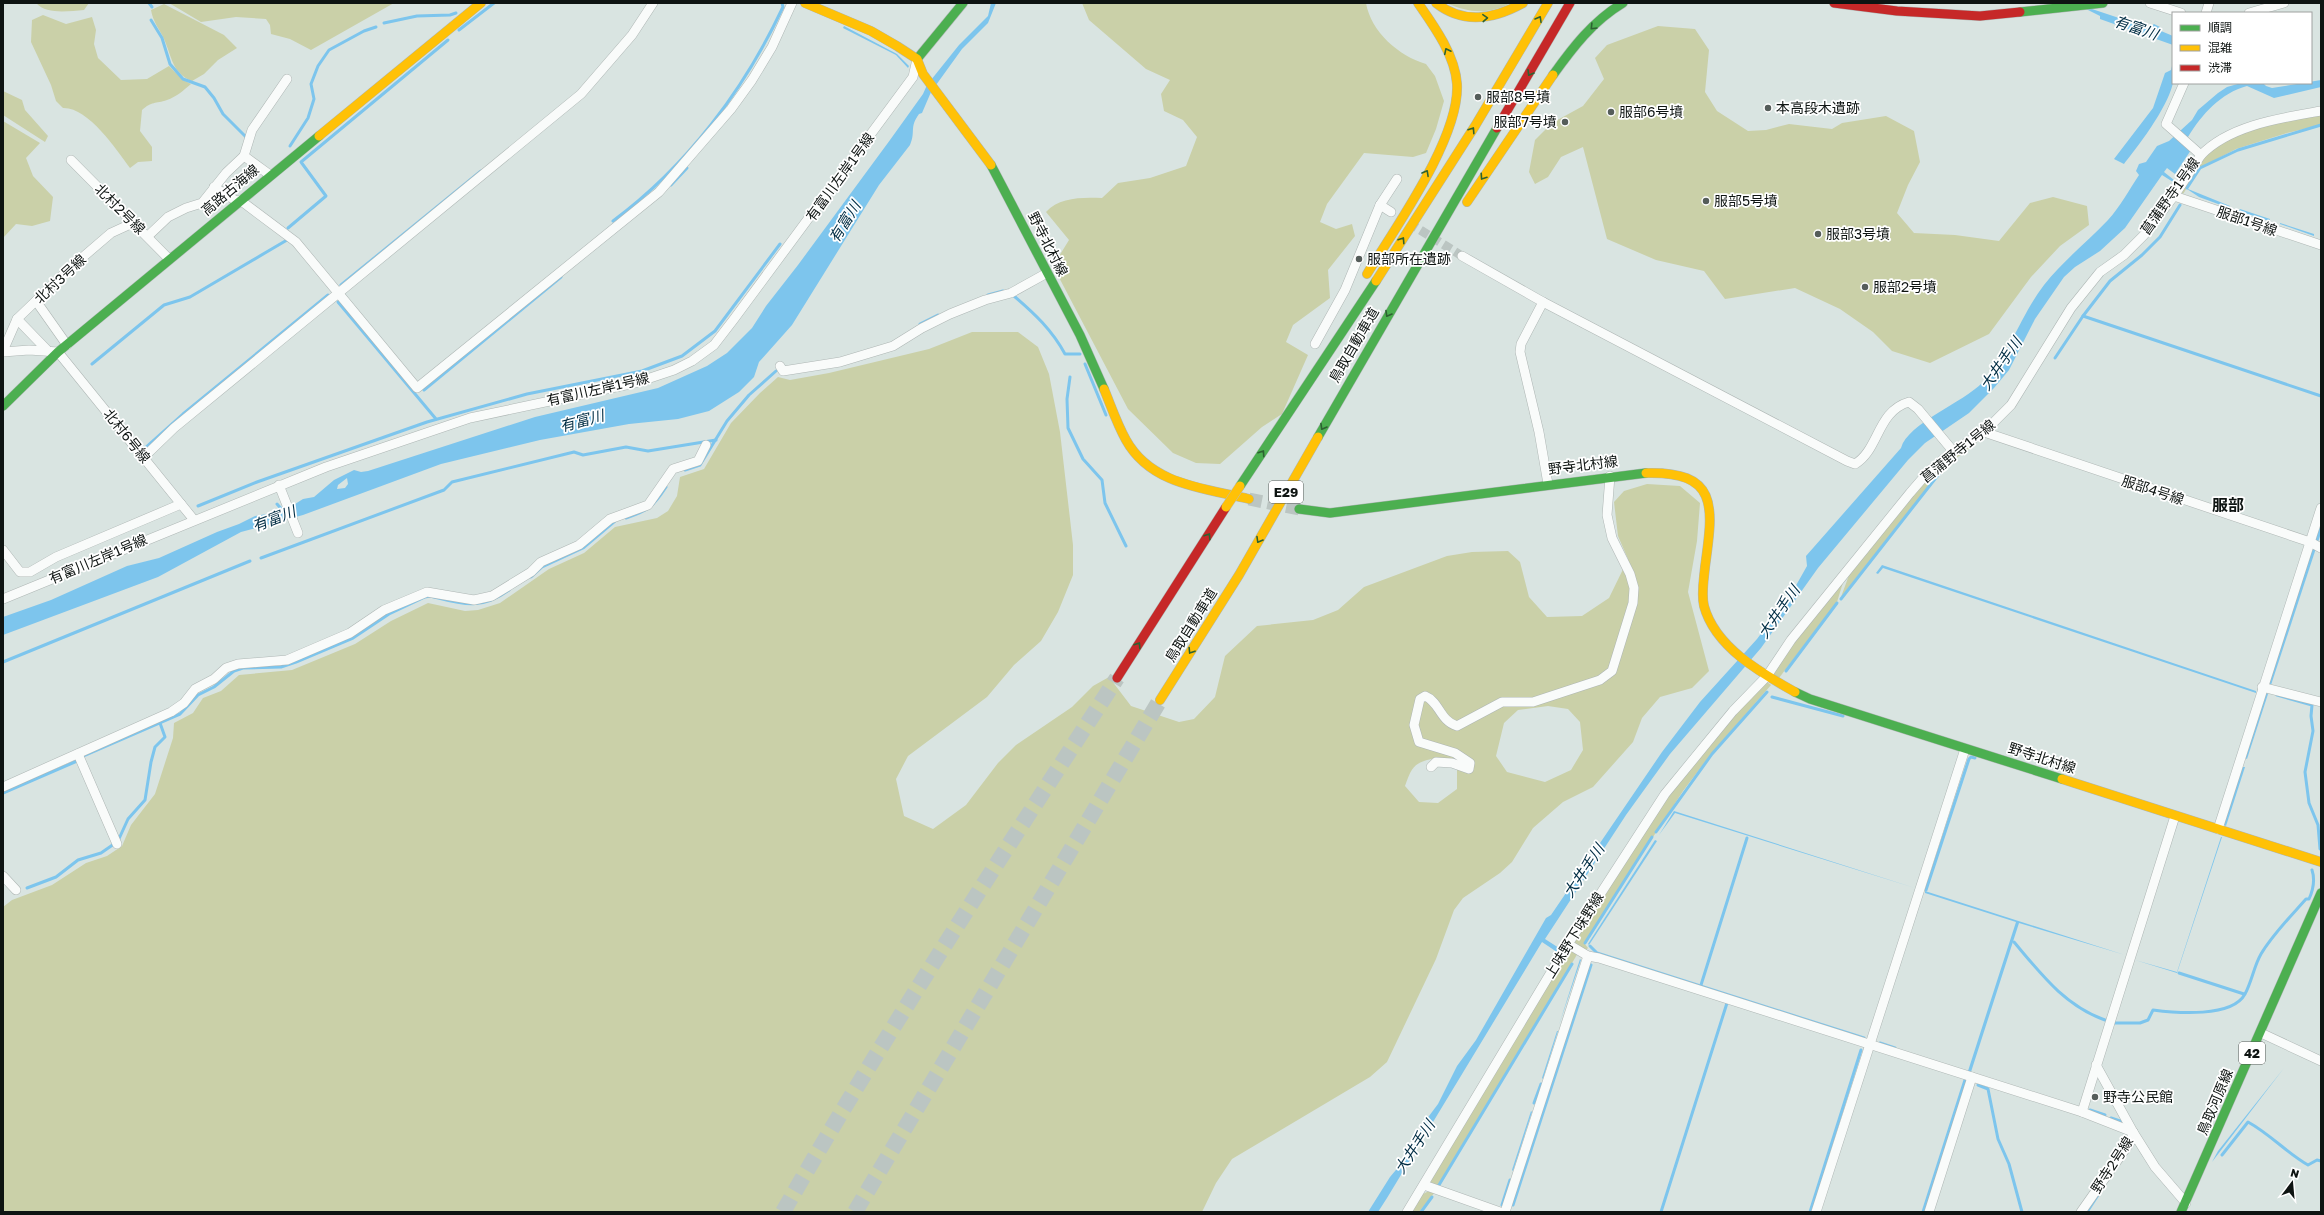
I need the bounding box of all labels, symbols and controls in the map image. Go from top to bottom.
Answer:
water label: 有富川 [2112,11,2162,44]
legend [2172,12,2312,84]
one-way arrow [1482,14,1488,22]
one-way arrow [1534,16,1541,23]
text: 順調 [2208,20,2232,35]
one-way arrow [1590,22,1598,30]
text: 混雑 [2208,40,2232,55]
one-way arrow [1444,48,1452,55]
text: 渋滞 [2208,60,2232,75]
one-way arrow [1528,69,1535,76]
place label: 服部8号墳 [1486,88,1551,105]
marker: 服部8号墳 [1473,92,1483,102]
place label: 本高段木遺跡 [1776,99,1860,116]
place label: 服部6号墳 [1619,103,1683,120]
marker: 本高段木遺跡 [1763,103,1773,113]
marker: 服部6号墳 [1606,107,1616,117]
place label: 服部7号墳 [1494,113,1557,130]
marker: 服部7号墳 [1560,117,1570,127]
one-way arrow [1467,127,1475,134]
street label: 有富川左岸1号線 [802,130,878,224]
street label: 菖蒲野寺1号線 [2137,154,2203,238]
street label: 高路古海線 [197,161,262,219]
one-way arrow [1422,170,1429,177]
one-way arrow [1480,173,1488,180]
street label: 北村2号線 [92,180,149,237]
place label: 服部5号墳 [1714,192,1778,209]
marker: 服部5号墳 [1701,196,1711,206]
water label: 有富川 [825,198,865,246]
street label: 服部1号線 [2215,202,2280,239]
street label: 野寺北村線 [1025,209,1072,279]
place label: 服部3号墳 [1826,225,1890,242]
marker: 服部3号墳 [1813,229,1823,239]
one-way arrow [1397,237,1404,244]
place label: 服部所在遺跡 [1367,250,1451,267]
street label: 北村3号線 [30,251,89,307]
marker: 服部所在遺跡 [1354,254,1364,264]
place label: 服部2号墳 [1873,278,1937,295]
marker: 服部2号墳 [1860,282,1870,292]
street label: 鳥取自動車道 [1325,304,1382,385]
one-way arrow [1386,310,1393,318]
water label: 大井手川 [1976,332,2026,393]
street label: 有富川左岸1号線 [545,368,651,409]
street label: 北村6号線 [100,405,154,466]
water label: 有富川 [558,405,608,435]
street label: 菖蒲野寺1号線 [1917,415,1998,486]
one-way arrow [1321,423,1328,430]
one-way arrow [1257,450,1265,457]
street label: 野寺北村線 [1547,452,1619,477]
street label: 服部4号線 [2120,471,2186,508]
road number: E29 [1269,481,1303,503]
district label: 服部 [2212,495,2244,515]
water label: 有富川 [249,501,300,535]
street label: 有富川左岸1号線 [46,530,149,587]
one-way arrow [1203,533,1211,540]
one-way arrow [1256,536,1263,543]
water label: 大井手川 [1754,580,1804,641]
street label: 鳥取自動車道 [1161,585,1220,665]
one-way arrow [1133,642,1141,649]
one-way arrow [1188,647,1196,654]
street label: 野寺北村線 [2006,739,2078,776]
water label: 大井手川 [1559,839,1609,900]
street label: 上味野下味野線 [1540,889,1607,981]
road number: 42 [2239,1042,2265,1064]
street label: 鳥取河原線 [2193,1066,2236,1137]
place label: 野寺公民館 [2103,1088,2173,1105]
marker: 野寺公民館 [2090,1092,2100,1102]
water label: 大井手川 [1390,1115,1439,1177]
street label: 野寺2号線 [2087,1133,2136,1196]
north arrow [2272,1163,2312,1203]
text: N [2289,1166,2301,1180]

